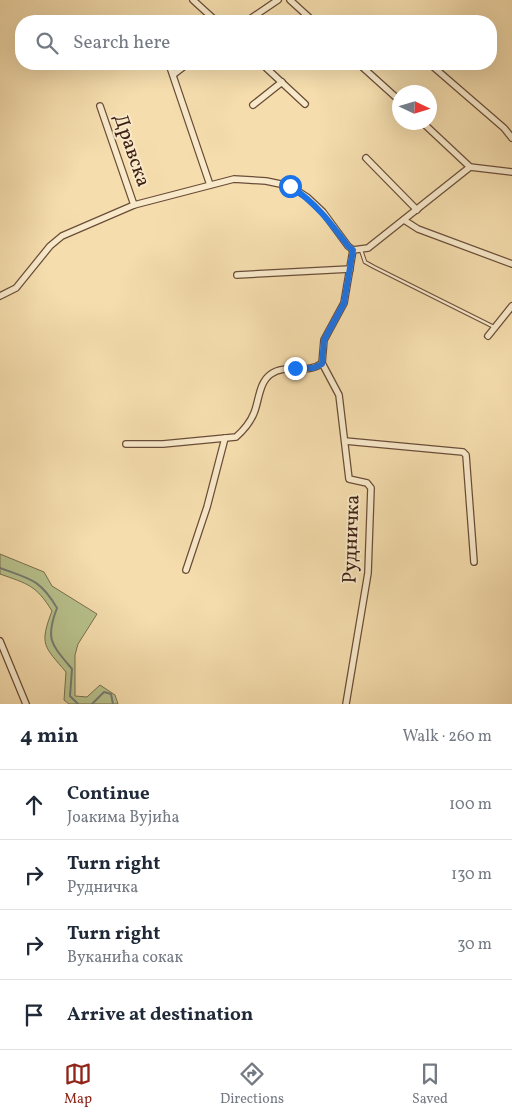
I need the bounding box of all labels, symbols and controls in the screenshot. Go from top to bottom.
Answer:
search box [15,15,497,70]
icon: search [33,29,61,57]
text: Search here [73,30,170,56]
north arrow [392,85,437,130]
street label: Дравска [106,110,157,191]
route start [279,175,302,198]
route end [284,357,307,380]
street label: Рудничка [336,494,368,584]
text: 4 min [20,722,79,751]
text: Walk · 260 m [402,726,492,748]
text: Continue [67,781,150,807]
icon: ahead [20,791,48,819]
text: 100 m [449,794,492,816]
text: Јоакима Вујића [67,807,180,829]
text: Turn right [67,851,160,877]
icon: right [20,861,48,889]
text: 130 m [451,864,492,886]
text: Рудничка [67,877,138,899]
text: Turn right [67,921,160,947]
icon: right [20,931,48,959]
text: 30 m [457,934,492,956]
text: Вуканића сокак [67,947,183,969]
icon: arrive [20,1001,48,1029]
text: Arrive at destination [67,1002,253,1028]
tab: Map [64,1060,92,1109]
tab: Directions [220,1060,284,1109]
tab: Saved [412,1060,448,1109]

